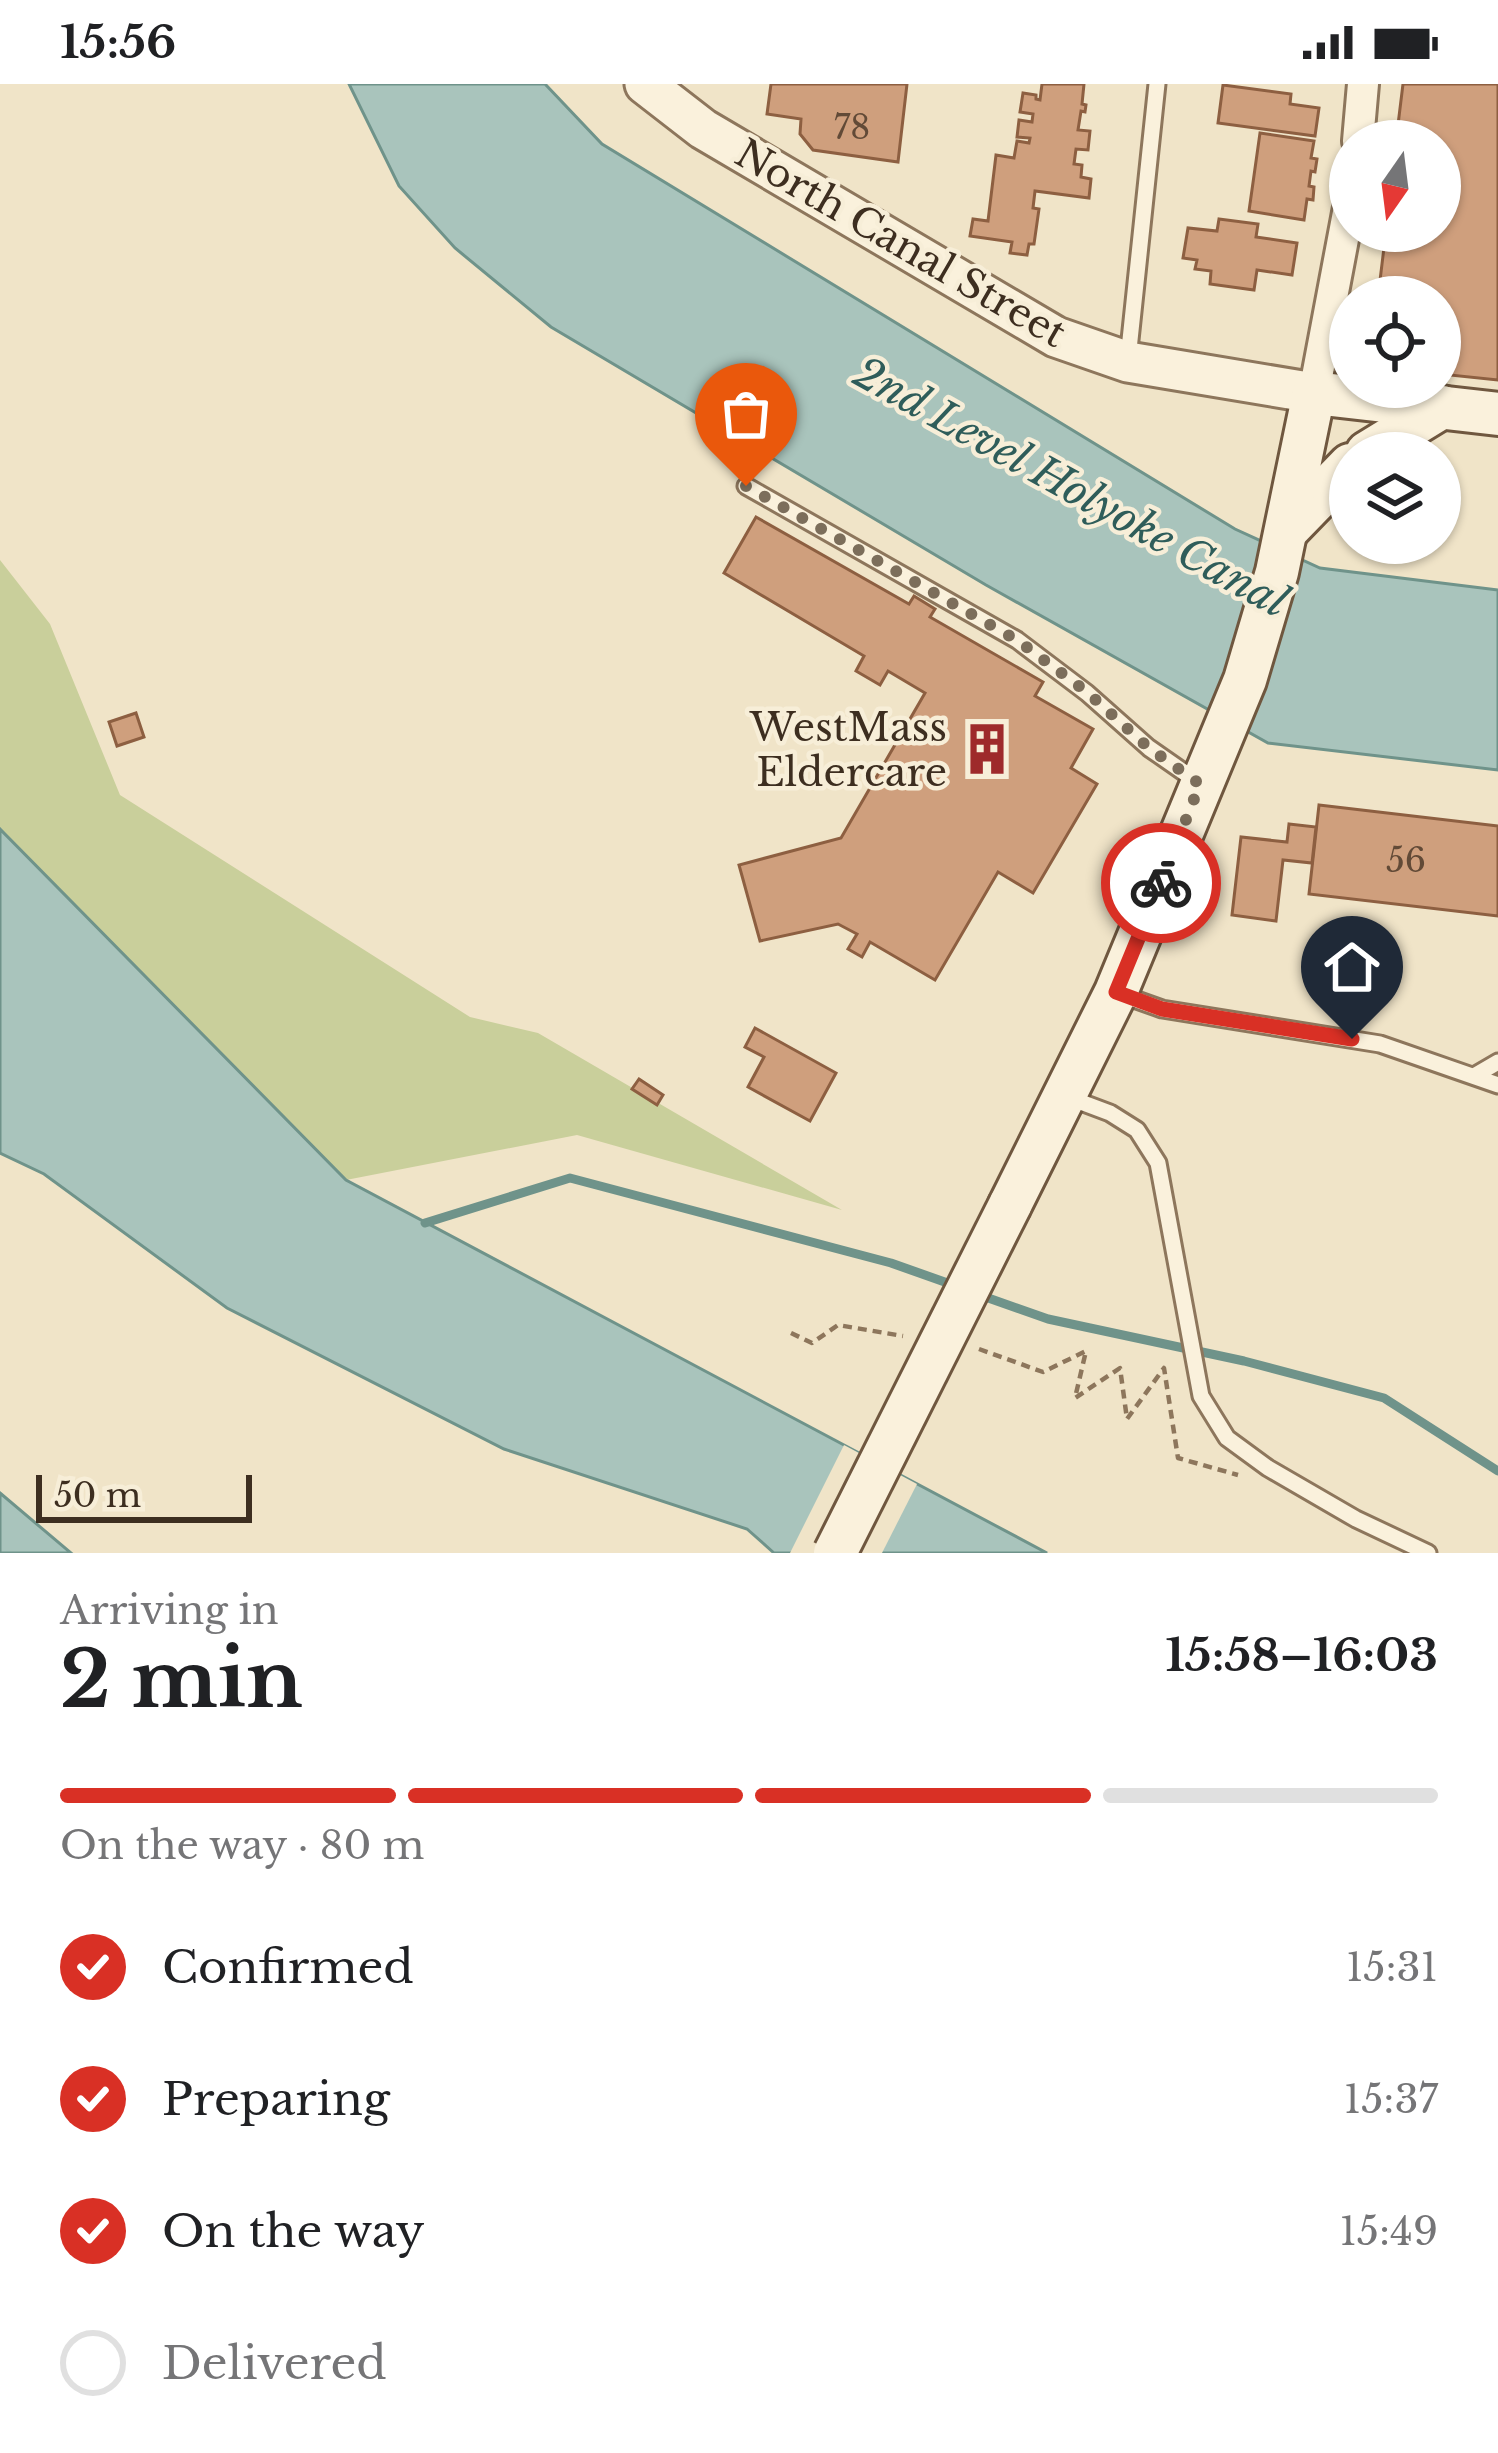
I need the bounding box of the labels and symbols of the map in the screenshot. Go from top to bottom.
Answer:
house number: 78 [834,107,870,148]
north arrow [1329,120,1461,252]
street label: North Canal Street [727,129,1075,358]
water label: 2nd Level Holyoke Canal [845,346,1298,629]
pin [695,363,797,486]
place label: WestMass Eldercare [749,703,947,797]
building icon: WestMass Eldercare [958,720,1016,778]
courier [1101,823,1221,943]
house number: 56 [1386,840,1426,881]
pin [1301,916,1403,1039]
scale bar [36,1469,252,1522]

